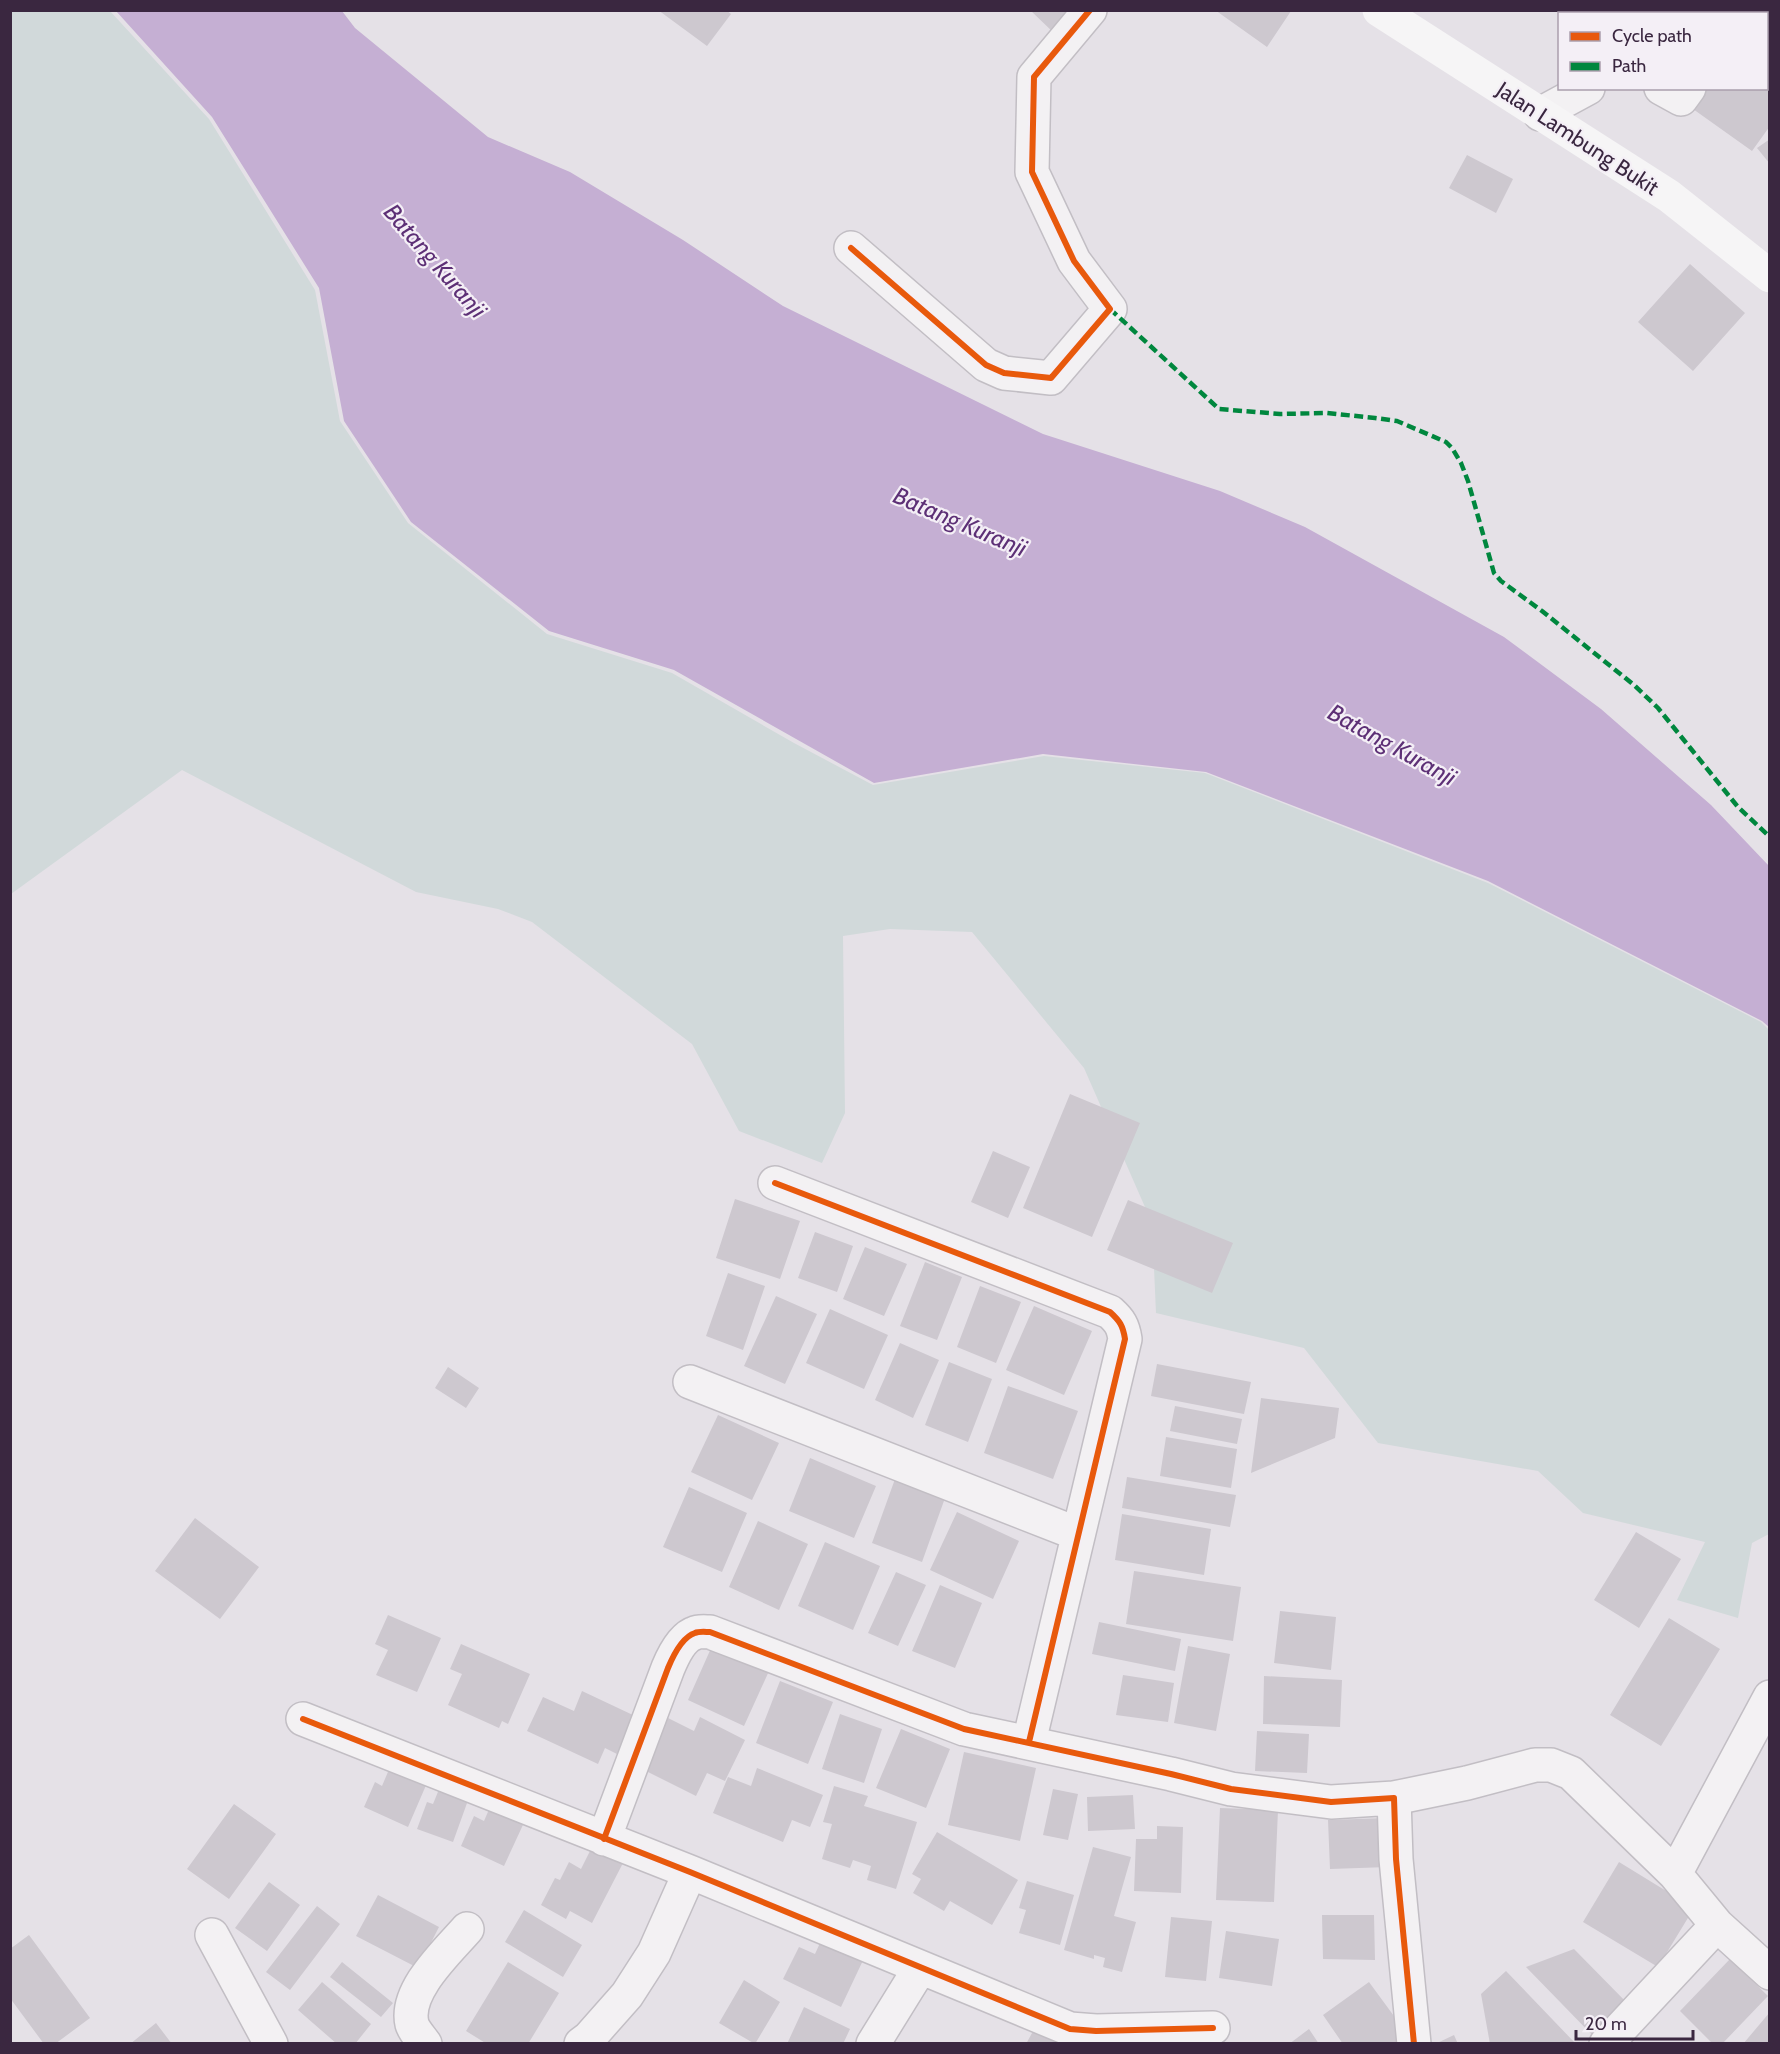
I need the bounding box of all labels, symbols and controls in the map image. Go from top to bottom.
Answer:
legend [1558,12,1768,90]
text: Cycle path [1612,25,1692,47]
text: Path [1612,55,1646,77]
street label: Jalan Lambung Bukit [1491,75,1665,201]
water label: Batang Kuranji [378,198,493,324]
water label: Batang Kuranji [889,480,1032,563]
water label: Batang Kuranji [1323,697,1462,792]
scale bar [1576,2003,1693,2041]
text: 20 m [1585,2013,1627,2035]

